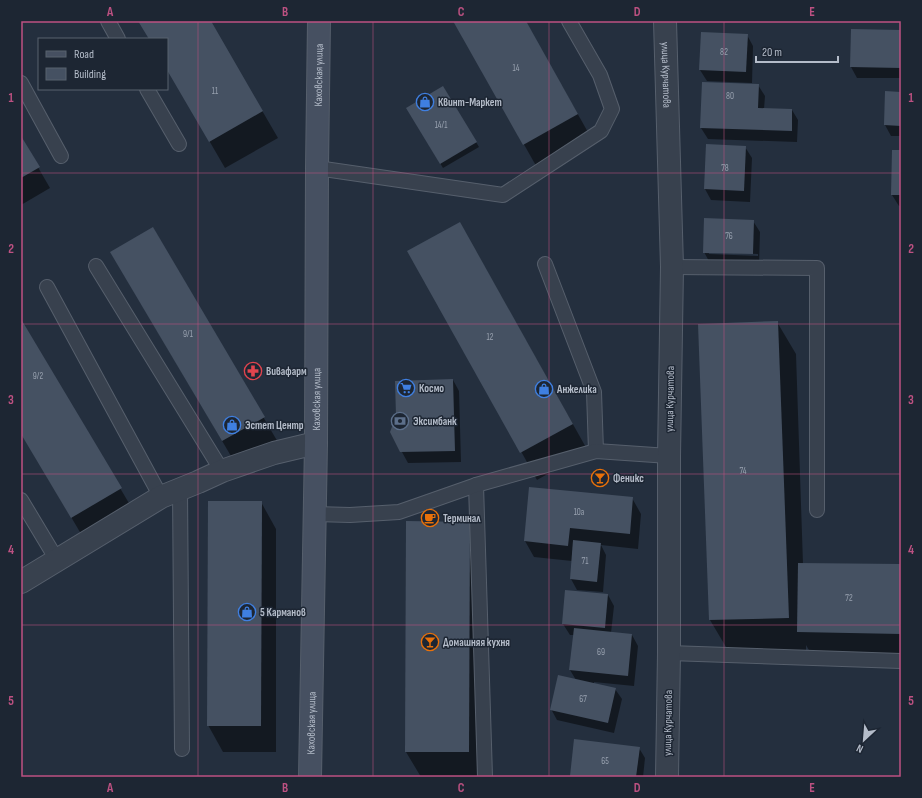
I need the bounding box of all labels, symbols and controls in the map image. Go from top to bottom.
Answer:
text: A [106,4,114,20]
text: B [282,4,288,20]
text: C [458,4,465,20]
text: D [634,4,641,20]
text: E [809,4,815,20]
legend [38,38,168,90]
scale bar [756,38,838,64]
street label: улица Курчатова [659,42,674,108]
street label: Каховская улица [311,44,325,106]
text: 20 m [762,45,782,60]
text: Road [74,47,94,62]
house number: 82 [720,47,728,58]
house number: 14 [513,63,520,74]
text: Building [74,67,106,82]
house number: 11 [212,86,219,97]
text: 1 [8,90,14,106]
text: 1 [908,90,914,106]
house number: 80 [726,91,734,102]
shop icon: Квинт-Маркет [415,92,435,112]
place label: Квинт-Маркет [438,96,502,109]
house number: 14/1 [435,120,448,131]
house number: 78 [721,163,729,174]
house number: 76 [725,231,733,242]
text: 2 [8,241,14,257]
text: 2 [908,241,914,257]
house number: 9/1 [183,329,194,340]
house number: 12 [487,332,494,343]
pharmacy icon: Вивафарм [243,361,263,381]
place label: Вивафарм [266,365,307,378]
street label: улица Курчатова [663,366,677,432]
street label: Каховская улица [310,368,323,430]
house number: 9/2 [33,371,43,382]
supermarket icon: Космо [396,378,416,398]
shop icon: Анжелика [534,379,554,399]
place label: Космо [419,382,444,395]
place label: Анжелика [556,383,597,396]
text: 3 [8,392,14,408]
text: 3 [908,392,914,408]
bank icon: Эксимбанк [390,411,410,431]
shop icon: Эстет Центр [222,415,242,435]
place label: Эксимбанк [413,415,457,428]
place label: Эстет Центр [245,419,304,432]
house number: 74 [740,466,747,477]
bar icon: Феникс [590,468,610,488]
place label: Феникс [613,472,644,485]
house number: 10а [574,507,584,518]
cafe icon: Терминал [420,508,440,528]
place label: Терминал [443,512,481,525]
text: 4 [8,542,14,558]
text: 4 [908,542,914,558]
house number: 71 [582,556,589,567]
house number: 72 [845,593,853,604]
shop icon: 5 Карманов [237,602,257,622]
place label: 5 Карманов [260,606,306,619]
bar icon: Домашняя кухня [420,632,440,652]
place label: Домашняя кухня [443,636,510,649]
house number: 69 [597,647,605,658]
street label: улица Курчатова [661,690,675,756]
street label: Каховская улица [304,692,318,754]
text: 5 [8,693,14,709]
text: 5 [908,693,914,709]
house number: 67 [579,694,587,705]
north arrow [844,720,884,760]
text: N [854,741,865,756]
house number: 65 [601,756,609,767]
text: A [106,780,114,796]
text: B [282,780,288,796]
text: C [458,780,465,796]
text: D [634,780,641,796]
text: E [809,780,815,796]

